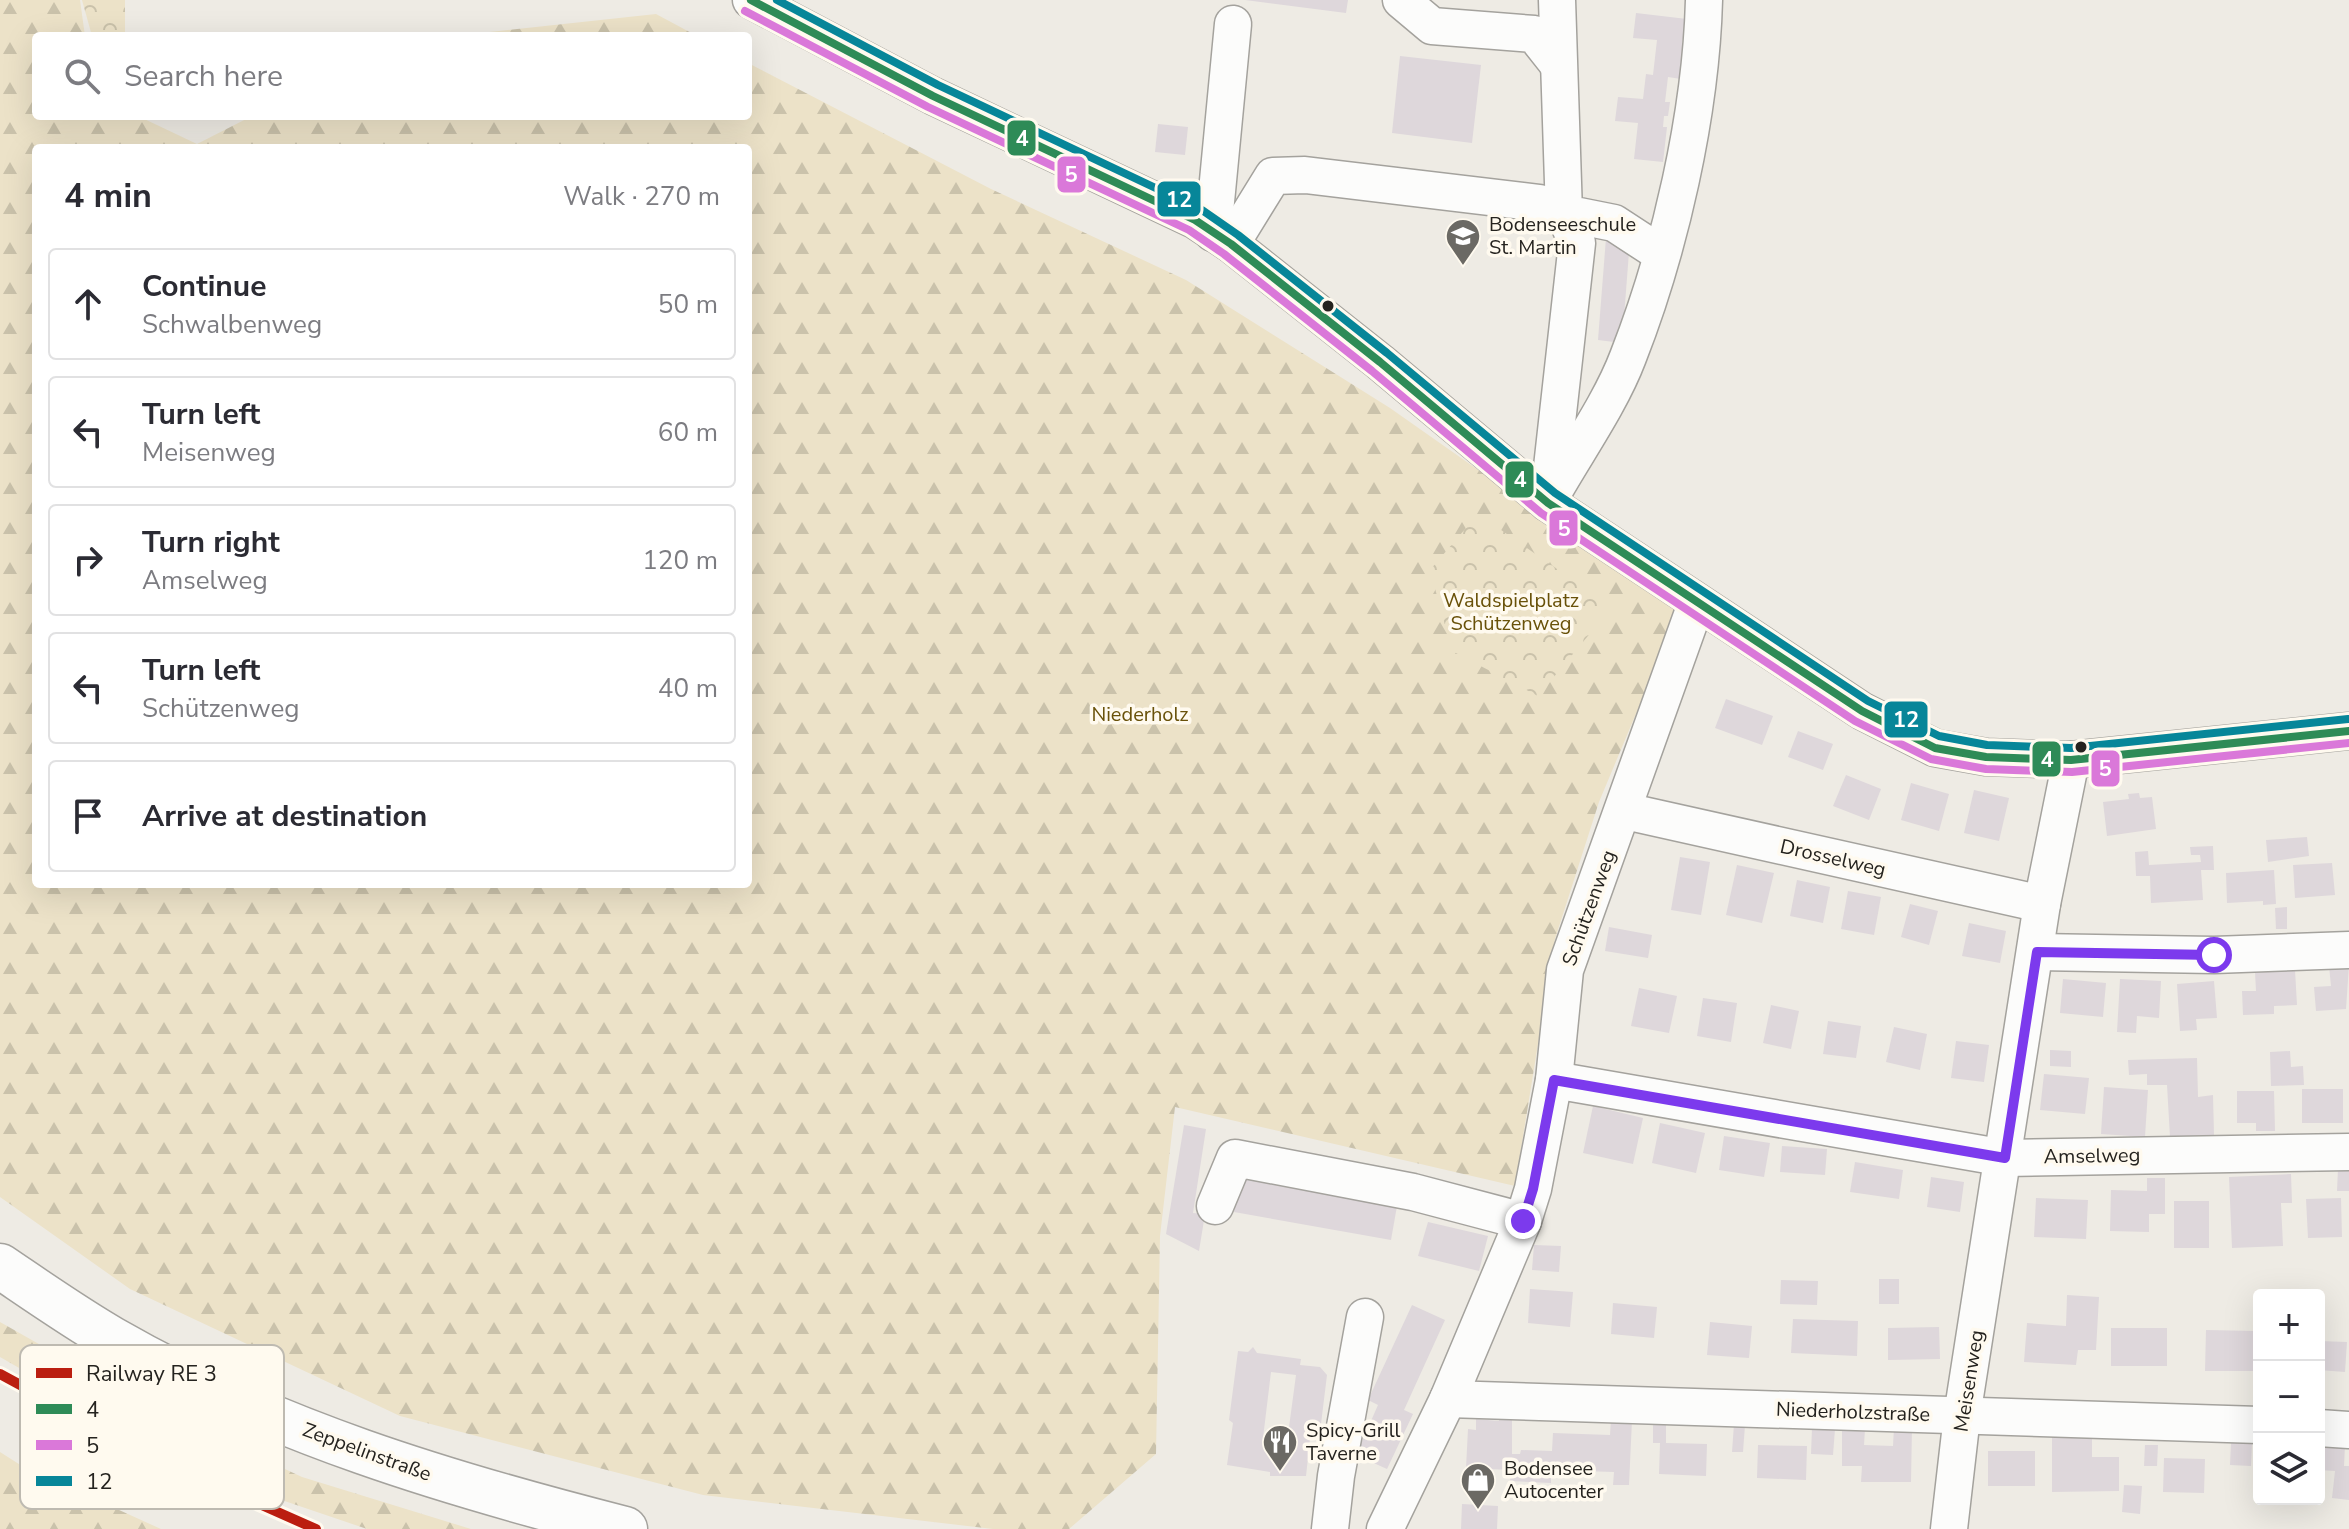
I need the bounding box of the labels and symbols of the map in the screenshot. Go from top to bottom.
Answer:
line badge: 4 [1006,119,1037,157]
text: 4 [1015,124,1029,154]
line badge: 5 [1056,155,1087,194]
text: 5 [1064,160,1078,190]
line badge: 12 [1156,180,1202,218]
text: 12 [1166,185,1192,215]
place label: Bodenseeschule St. Martin [1489,211,1636,261]
school or university icon: Bodenseeschule St. Martin [1444,217,1482,267]
unlabelled marker [1320,298,1336,314]
line badge: 4 [1504,460,1535,499]
text: 4 [1513,465,1527,495]
line badge: 5 [1548,509,1579,547]
text: 5 [1557,514,1571,544]
park label: Waldspielplatz Schützenweg [1443,587,1579,637]
line badge: 12 [1883,700,1929,739]
park label: Niederholz [1091,701,1189,728]
text: 12 [1893,705,1919,735]
unlabelled marker [2073,739,2089,755]
line badge: 4 [2031,740,2062,778]
text: 4 [2040,745,2054,775]
line badge: 5 [2090,749,2121,788]
text: 5 [2098,754,2112,784]
street label: Drosselweg [1778,833,1888,883]
street label: Schützenweg [1556,846,1622,970]
route start [2196,937,2232,973]
street label: Amselweg [2043,1142,2141,1170]
route end [1505,1203,1541,1239]
street label: Meisenweg [1948,1328,1990,1434]
legend [20,1345,284,1509]
text: Railway RE 3 [86,1359,217,1389]
text: 4 [86,1395,99,1425]
street label: Niederholzstraße [1775,1396,1931,1428]
street label: Zeppelinstraße [299,1416,435,1488]
place label: Spicy-Grill Taverne [1306,1417,1401,1467]
restaurant icon: Spicy-Grill Taverne [1261,1423,1299,1473]
text: 5 [86,1431,99,1461]
place label: Bodensee Autocenter [1504,1455,1604,1505]
shop icon: Bodensee Autocenter [1459,1461,1497,1511]
text: 12 [86,1467,112,1497]

